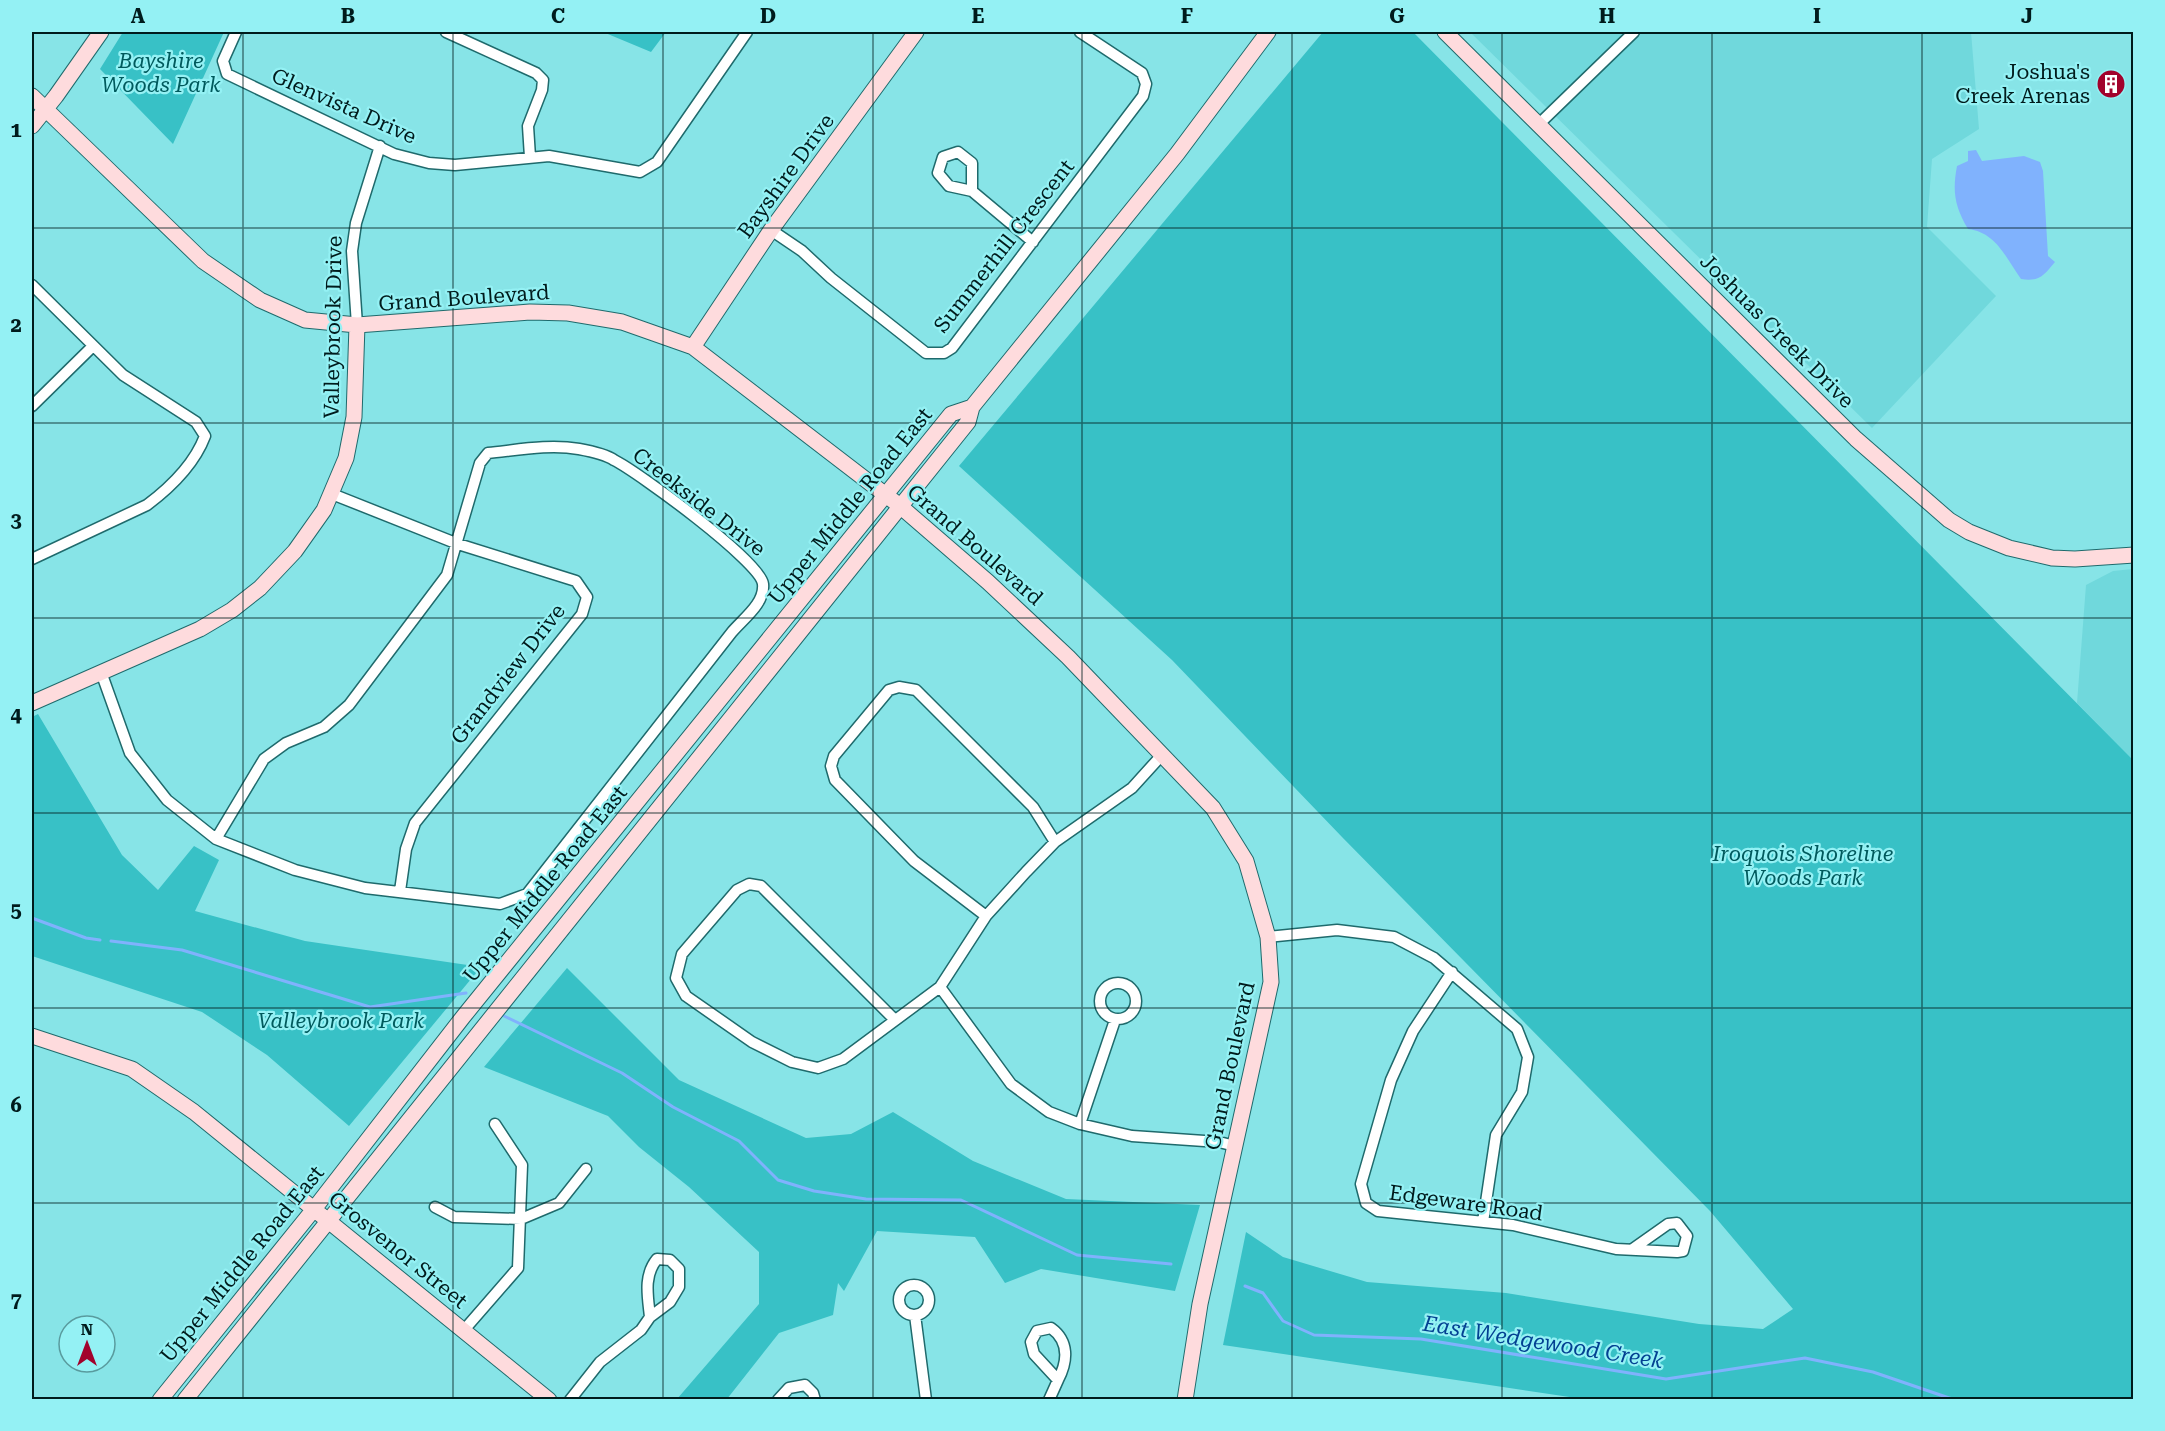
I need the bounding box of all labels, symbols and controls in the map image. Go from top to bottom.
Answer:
text: A [131,4,146,28]
text: B [341,4,355,28]
text: C [551,4,565,28]
text: D [760,4,776,28]
text: E [972,4,985,28]
text: F [1181,4,1193,28]
text: G [1389,4,1405,28]
text: H [1599,4,1615,28]
text: I [1813,4,1821,28]
text: J [2021,4,2033,28]
park label: Bayshire Woods Park [101,49,221,97]
place label: Joshua's Creek Arenas [1955,60,2090,108]
street label: Glenvista Drive [268,63,420,149]
building icon: Joshua's Creek Arenas [2095,68,2127,100]
street label: Bayshire Drive [733,109,839,243]
text: 1 [10,118,22,142]
street label: Summerhill Crescent [929,155,1079,337]
street label: Valleybrook Drive [319,235,347,419]
street label: Joshuas Creek Drive [1695,249,1859,413]
street label: Grand Boulevard [378,280,551,316]
text: 2 [10,313,22,337]
street label: Upper Middle Road East [763,403,937,609]
street label: Creekside Drive [628,443,770,561]
street label: Grand Boulevard [902,480,1048,611]
text: 3 [10,508,22,532]
street label: Grandview Drive [446,599,570,749]
text: 4 [10,703,22,727]
street label: Upper Middle Road East [458,781,632,987]
park label: Iroquois Shoreline Woods Park [1712,842,1893,890]
text: 5 [10,898,22,922]
street label: Grand Boulevard [1200,979,1260,1152]
park label: Valleybrook Park [258,1009,425,1033]
text: 6 [10,1093,22,1117]
street label: Upper Middle Road East [155,1161,329,1367]
street label: Edgeware Road [1388,1180,1545,1226]
street label: Grosvenor Street [324,1187,472,1313]
text: 7 [10,1288,22,1312]
water label: East Wedgewood Creek [1420,1310,1665,1373]
north arrow [57,1314,117,1374]
text: N [81,1320,93,1339]

